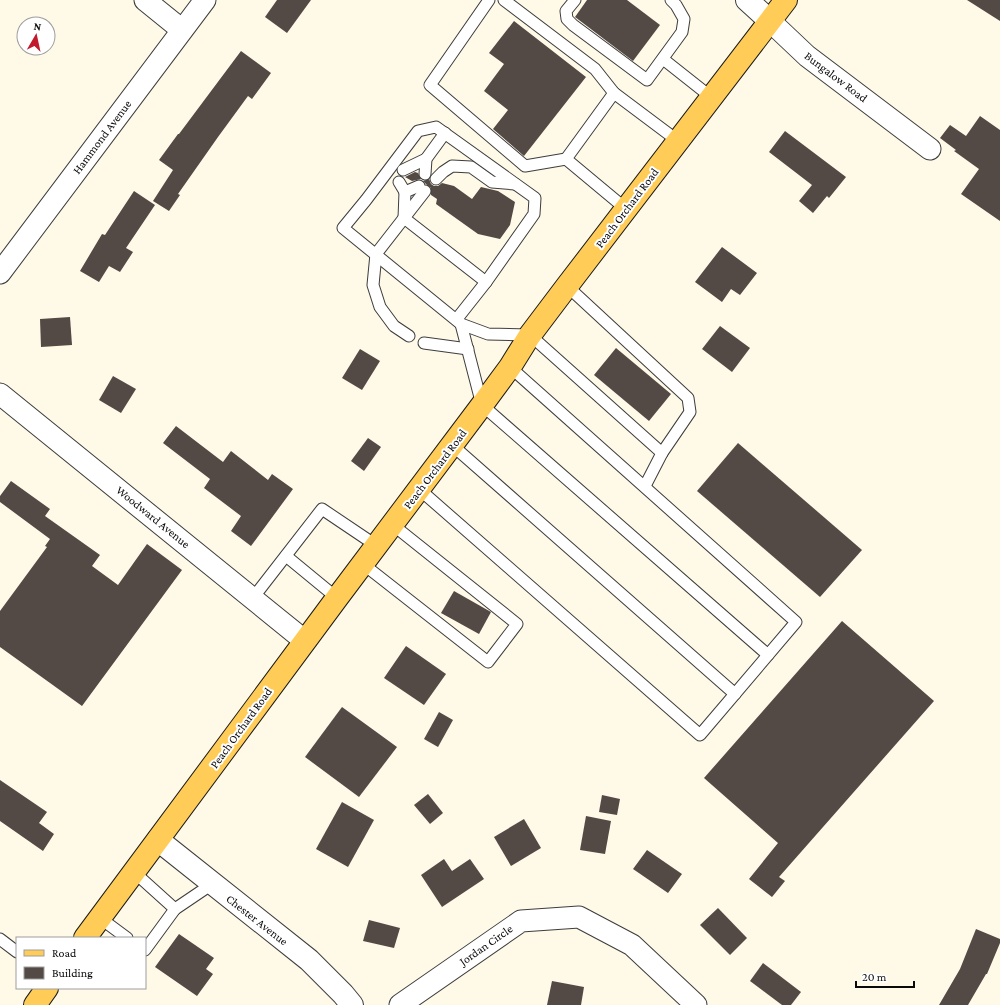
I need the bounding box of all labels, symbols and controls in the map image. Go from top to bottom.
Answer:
north arrow [16,16,56,56]
text: N [33,20,43,33]
street label: Bungalow Road [802,49,871,106]
street label: Hammond Avenue [70,97,134,177]
street label: Peach Orchard Road [592,165,662,251]
street label: Peach Orchard Road [400,426,470,512]
street label: Woodward Avenue [113,483,193,551]
street label: Peach Orchard Road [207,684,275,771]
street label: Chester Avenue [223,892,291,948]
street label: Jordan Circle [456,922,515,969]
legend [16,937,146,989]
text: Road [52,946,77,960]
scale bar [856,963,914,989]
text: Building [52,966,93,980]
text: 20 m [862,970,887,984]

